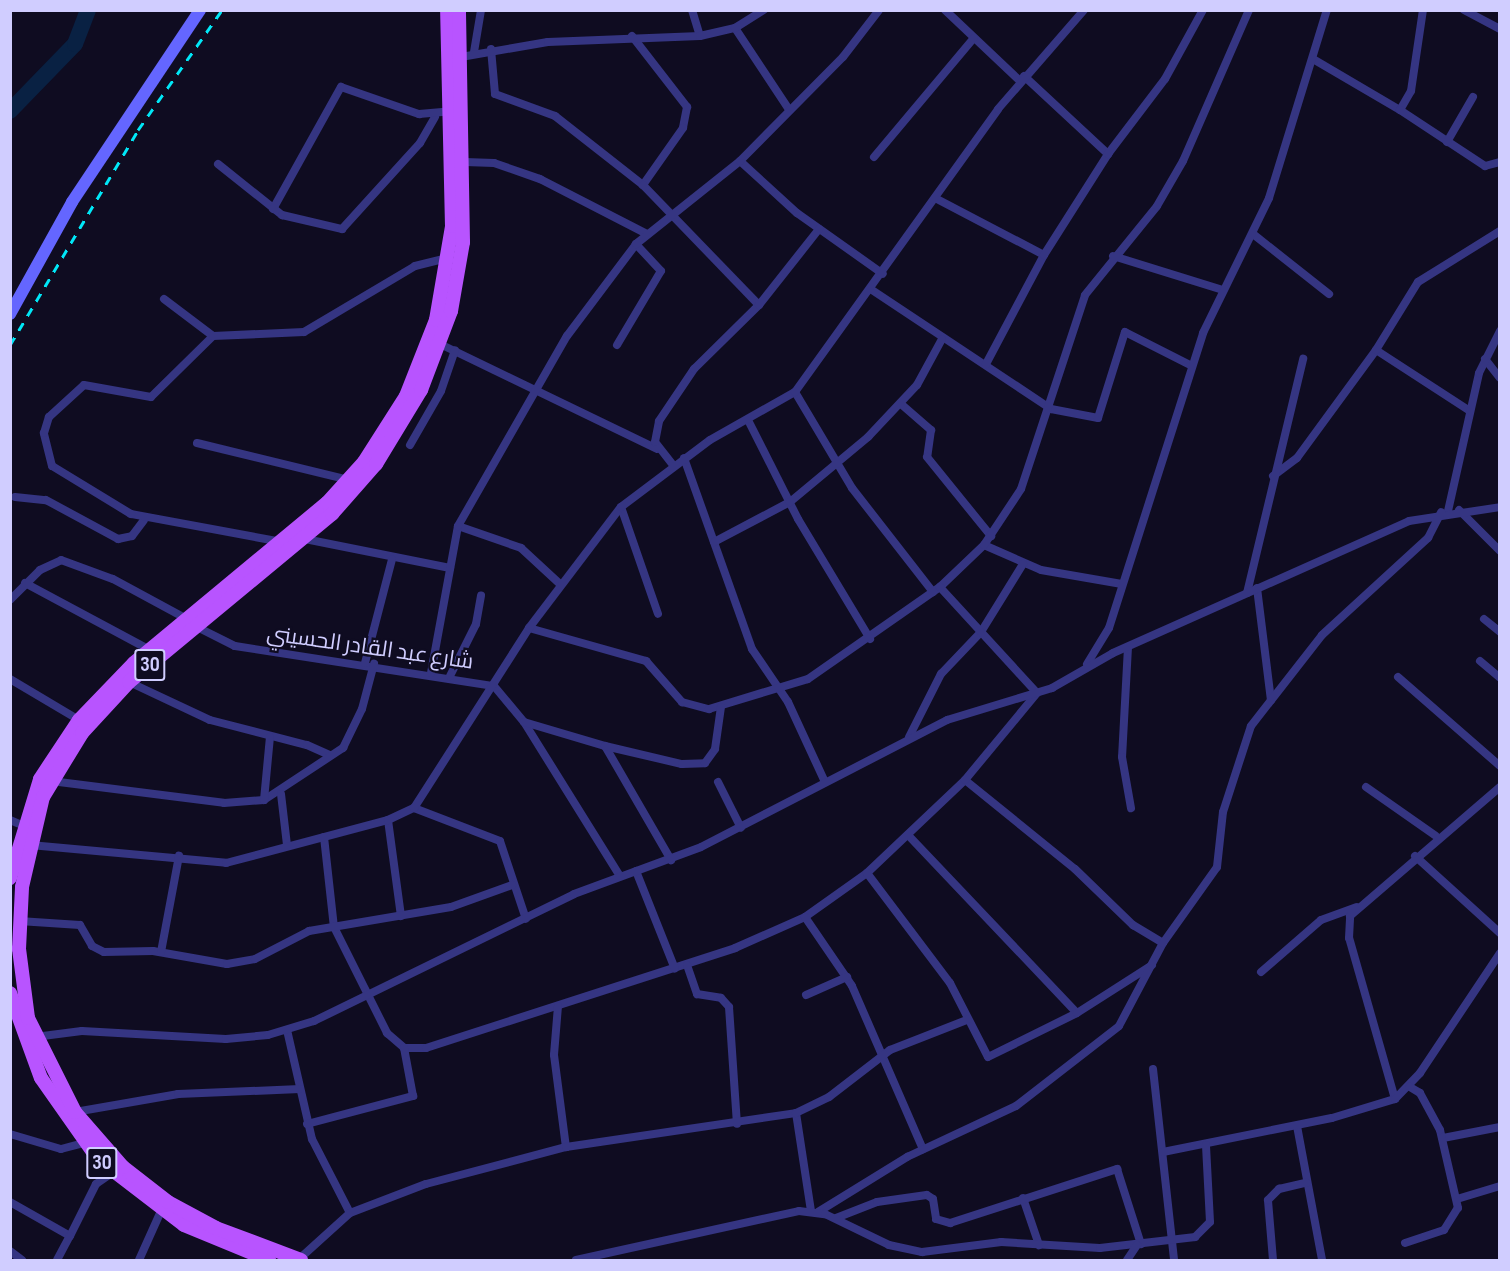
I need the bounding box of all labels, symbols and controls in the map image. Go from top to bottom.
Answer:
street label: شارع عبد القادر الحسيني [265,620,475,676]
road number: 30 [134,647,166,683]
road number: 30 [86,1145,118,1181]

